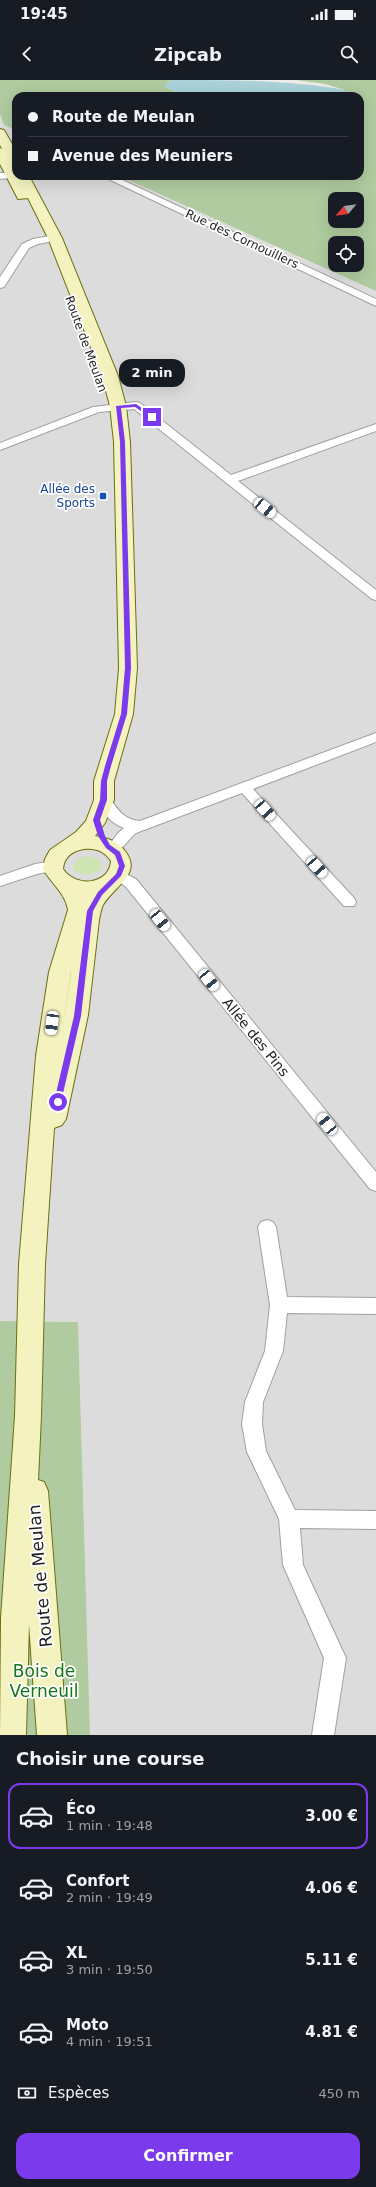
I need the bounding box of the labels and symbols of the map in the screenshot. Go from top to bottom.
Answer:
north arrow [328,192,364,228]
street label: Rue des Cornouillers [183,207,301,271]
street label: Route de Meulan [62,294,110,394]
callout: 2 min [119,359,185,387]
route end [143,408,161,426]
place label: Allée des Sports [40,482,95,510]
marker: Allée des Sports [98,491,108,501]
car [252,496,278,520]
car [253,797,277,823]
car [305,854,329,880]
car [148,907,172,933]
car [197,967,221,993]
street label: Allée des Pins [219,994,293,1080]
car [45,1010,59,1036]
route start [49,1093,67,1111]
car [315,1111,339,1137]
street label: Route de Meulan [24,1504,56,1648]
park label: Bois de Verneuil [10,1661,78,1701]

